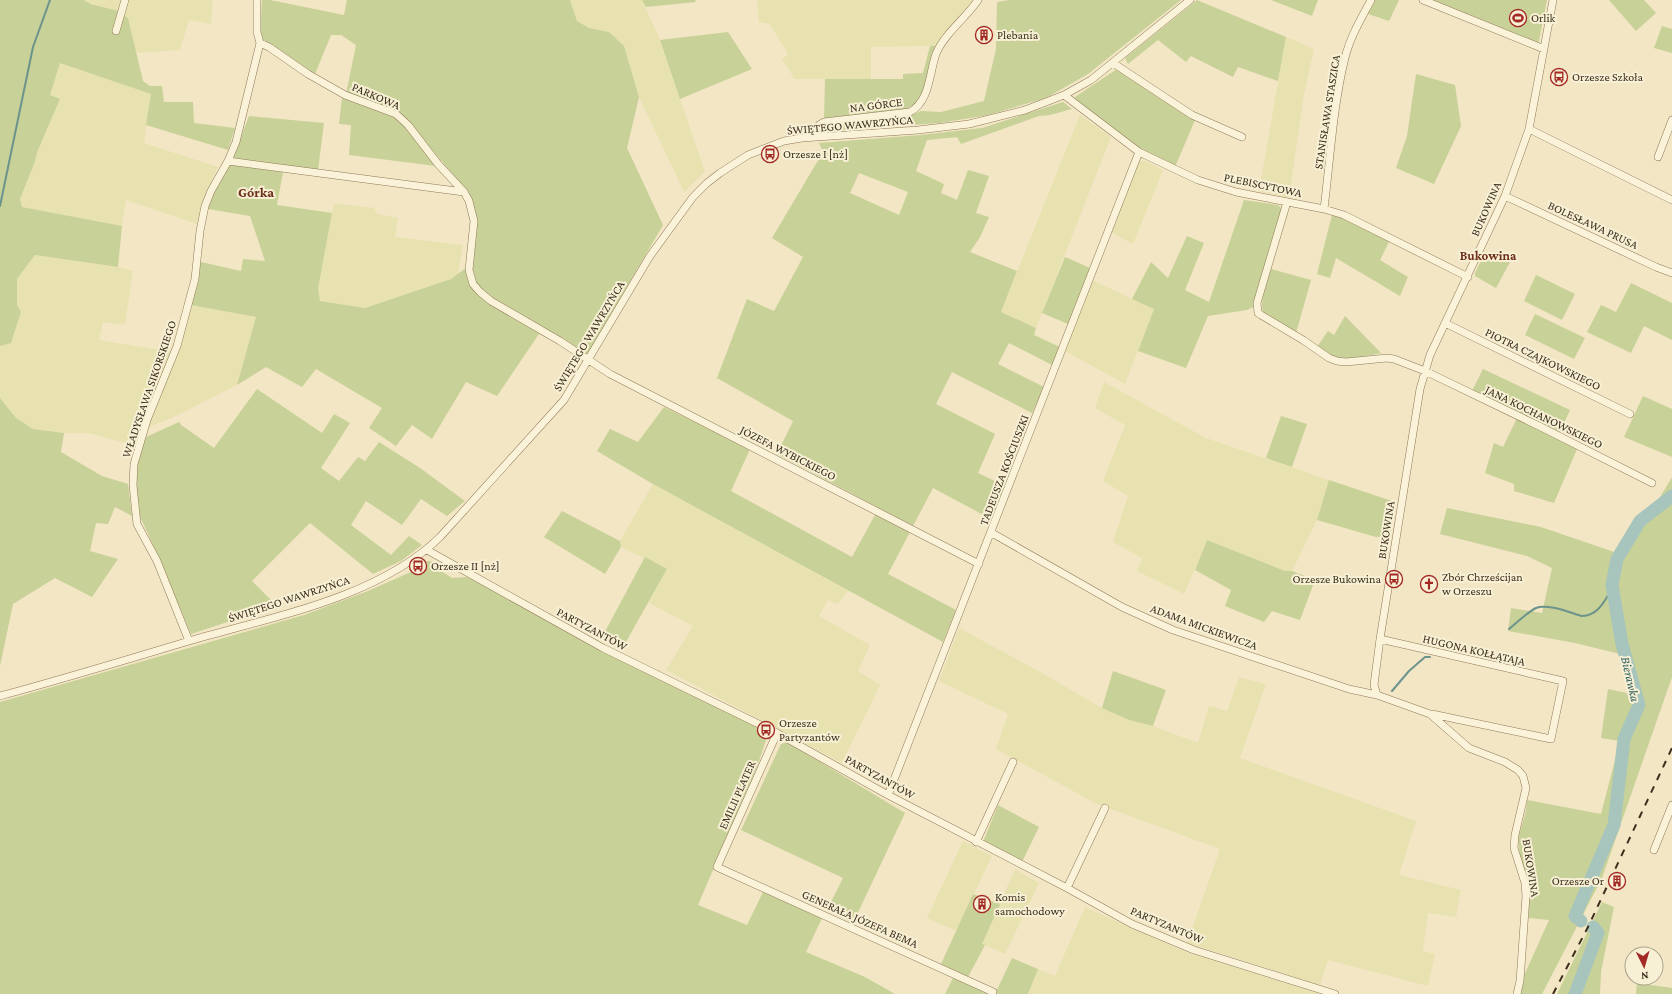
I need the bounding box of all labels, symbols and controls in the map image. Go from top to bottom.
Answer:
sports icon: Orlik [1508,8,1528,28]
place label: Orlik [1531,11,1556,25]
building icon: Plebania [974,25,994,45]
place label: Plebania [997,28,1039,42]
street label: STANISŁAWA STASZICA [1311,54,1343,170]
bus stop icon: Orzesze Szkoła [1549,67,1569,87]
place label: Orzesze Szkoła [1572,70,1643,84]
street label: PARKOWA [350,80,402,112]
street label: NA GÓRCE [849,95,903,115]
street label: ŚWIĘTEGO WAWRZYŃCA [786,113,914,137]
bus stop icon: Orzesze I [nż] [760,144,780,164]
place label: Orzesze I [nż] [783,147,848,161]
street label: PLEBISCYTOWA [1223,170,1303,200]
street label: BUKOWINA [1468,179,1504,238]
district label: Górka [238,184,274,200]
street label: BOLESŁAWA PRUSA [1546,198,1640,252]
district label: Bukowina [1460,248,1517,263]
street label: ŚWIĘTEGO WAWRZYŃCA [550,278,628,394]
street label: WŁADYSŁAWA SIKORSKIEGO [119,319,179,459]
street label: PIOTRA CZAJKOWSKIEGO [1483,325,1603,393]
street label: JANA KOCHANOWSKIEGO [1482,382,1605,452]
street label: TADEUSZA KOŚCIUSZKI [976,412,1032,527]
street label: JÓZEFA WYBICKIEGO [737,422,838,483]
street label: BUKOWINA [1375,500,1398,560]
bus stop icon: Orzesze II [nż] [408,556,428,576]
place label: Orzesze II [nż] [431,559,500,573]
bus stop icon: Orzesze Bukowina [1384,569,1404,589]
place label: Zbór Chrześcijan w Orzeszu [1442,570,1523,598]
place label: Orzesze Bukowina [1293,572,1381,586]
street label: ŚWIĘTEGO WAWRZYŃCA [227,573,351,625]
church icon: Zbór Chrześcijan w Orzeszu [1419,574,1439,594]
street label: ADAMA MICKIEWICZA [1149,601,1260,653]
street label: PARTYZANTÓW [554,605,630,653]
street label: HUGONA KOŁŁĄTAJA [1421,631,1527,669]
water label: Bierawka [1618,655,1643,703]
place label: Orzesze Partyzantów [779,716,840,744]
bus stop icon: Orzesze Partyzantów [756,720,776,740]
street label: PARTYZANTÓW [843,752,917,802]
street label: EMILII PLATER [716,758,759,832]
street label: BUKOWINA [1520,838,1543,898]
building icon: Orzesze Or [1607,871,1627,891]
place label: Orzesze Or [1552,874,1605,888]
street label: GENERAŁA JÓZEFA BEMA [800,887,920,951]
place label: Komis samochodowy [995,890,1065,918]
building icon: Komis samochodowy [972,894,992,914]
street label: PARTYZANTÓW [1128,903,1206,947]
north arrow [1624,946,1664,986]
text: N [1640,970,1649,982]

